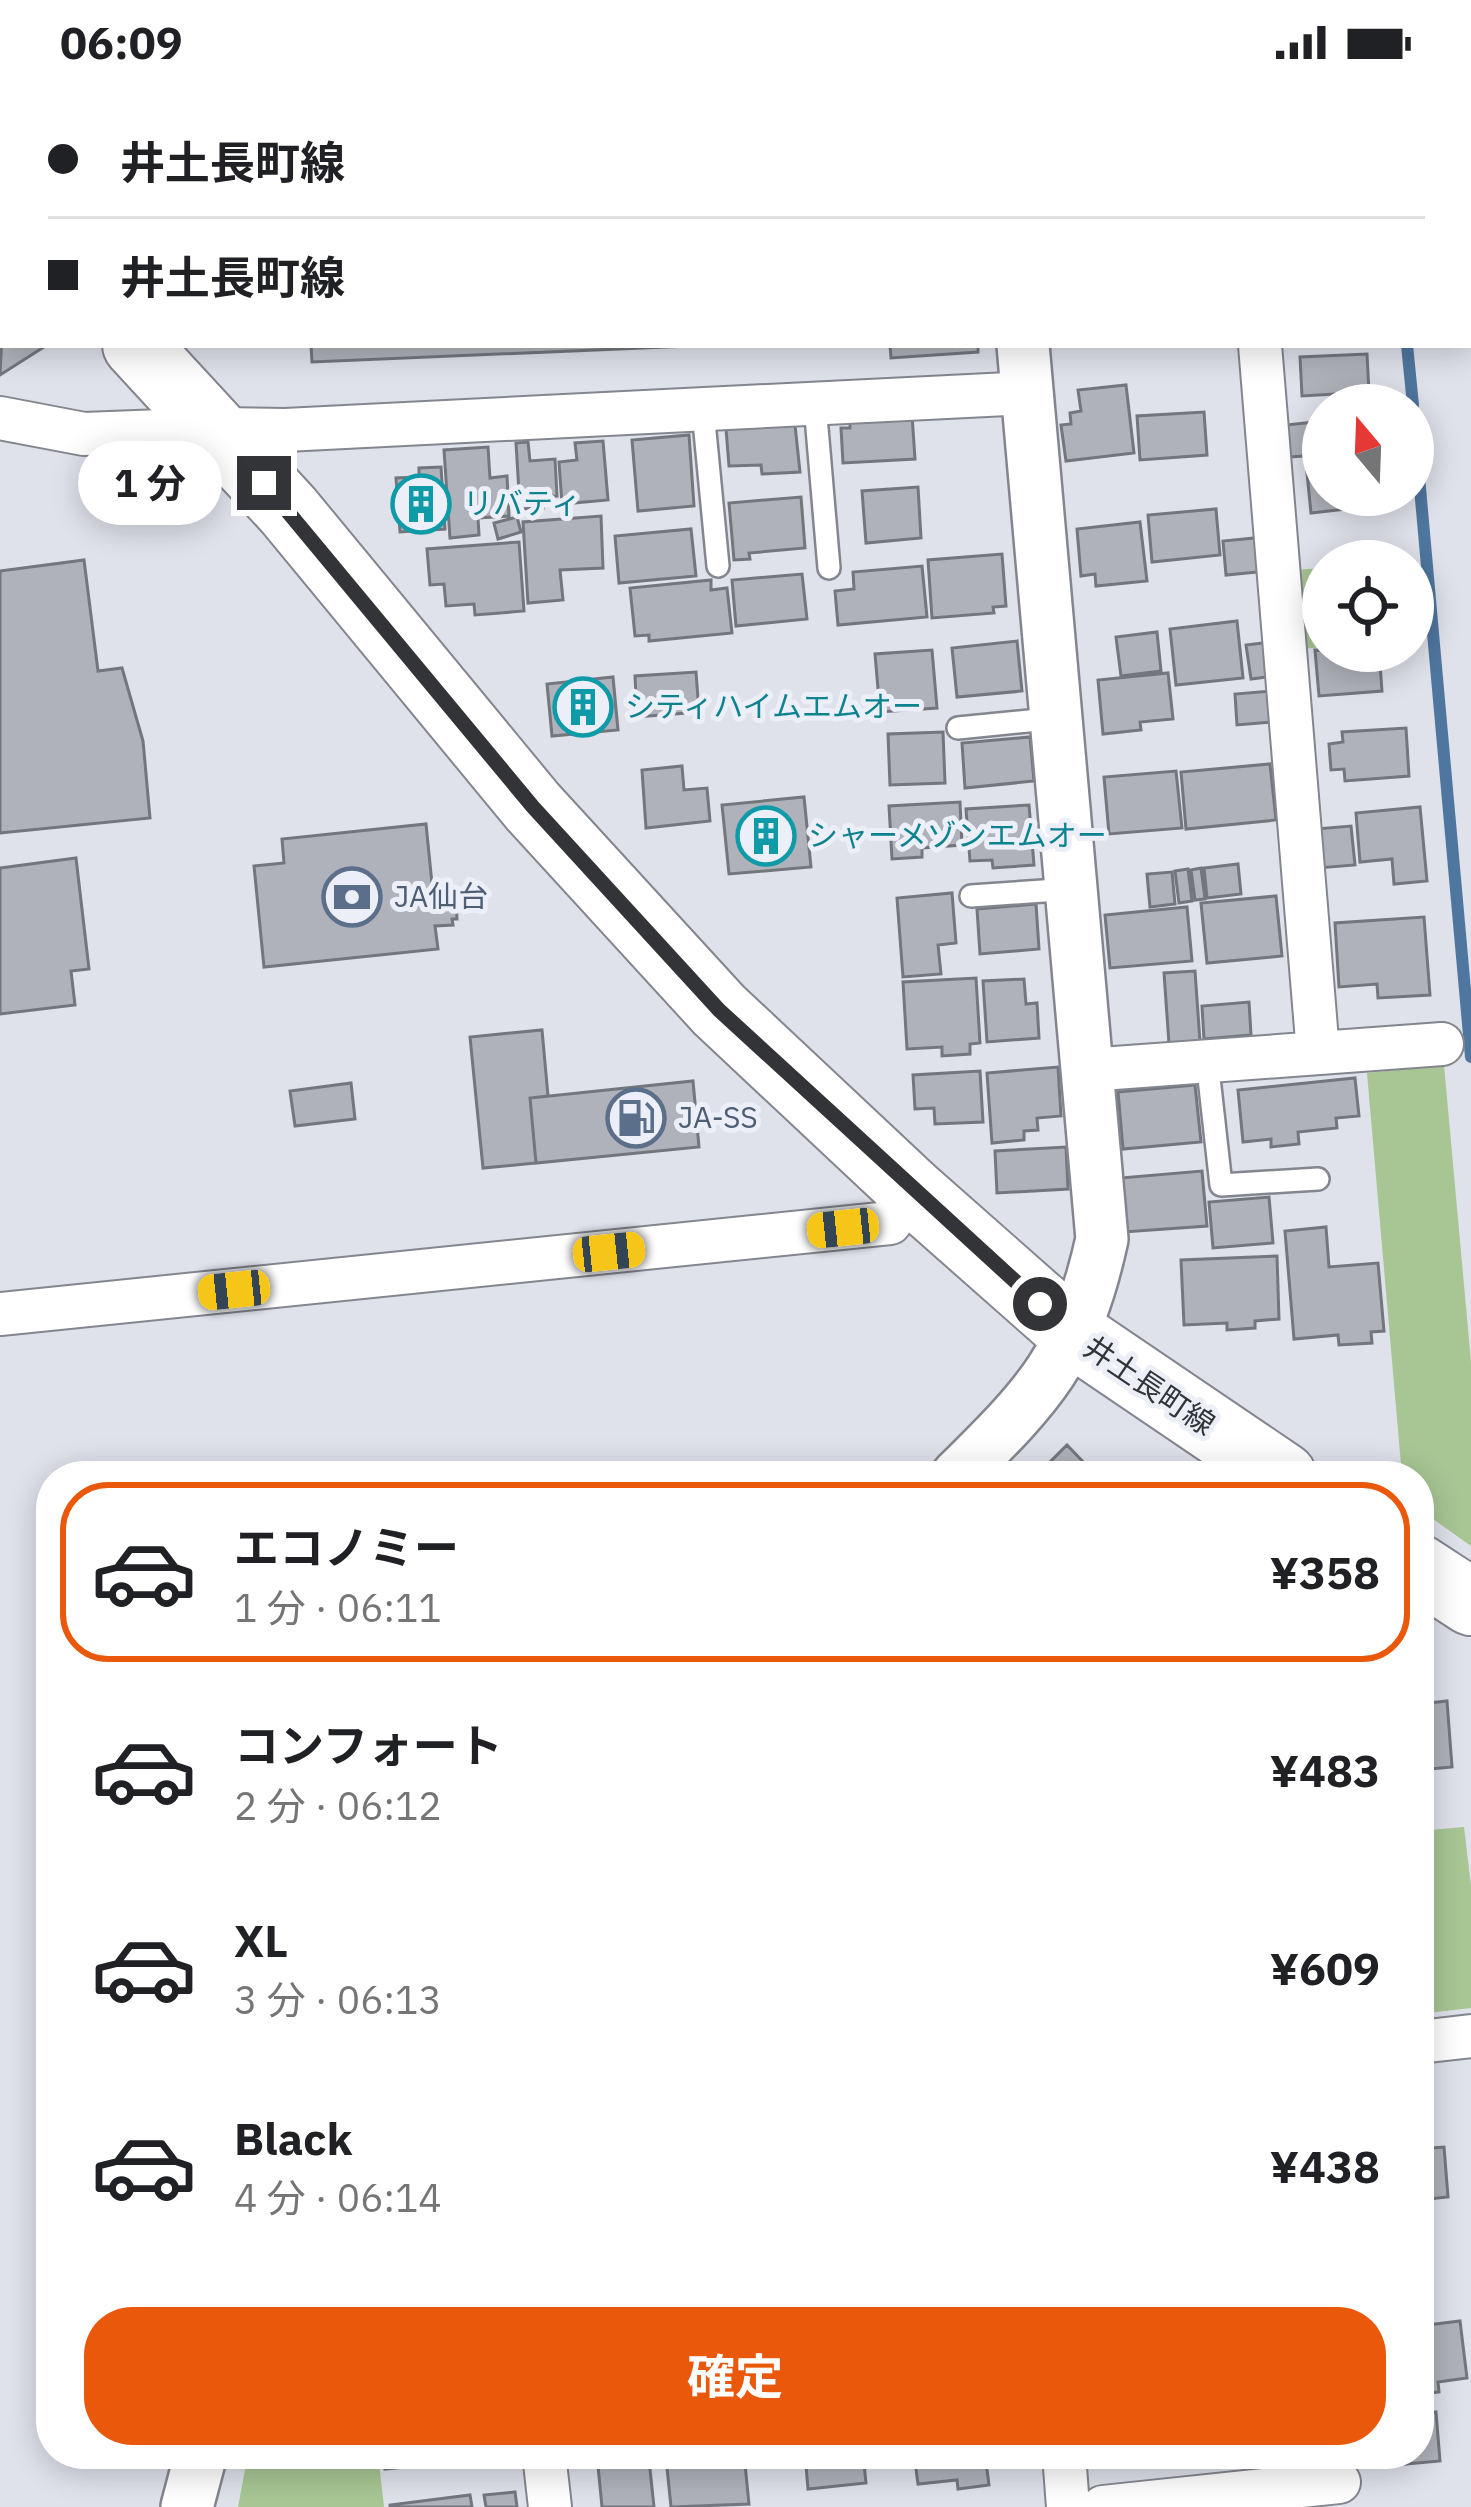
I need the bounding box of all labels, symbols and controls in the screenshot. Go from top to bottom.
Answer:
text: 06:09 [60,13,183,71]
text: 井土長町線 [120,133,345,191]
text: 井土長町線 [120,248,345,306]
north arrow [1302,384,1434,516]
map controls [1302,384,1434,672]
callout: 1 分 [78,441,222,525]
route end [237,456,291,510]
text: 1 分 [114,457,186,508]
building icon: リバティ [390,473,452,535]
place label: リバティ [463,483,581,522]
button: locate [1302,540,1434,672]
building icon: シティハイムエムオー [552,676,614,738]
place label: シティハイムエムオー [625,686,922,725]
building icon: シャーメゾンエムオー [735,805,797,867]
place label: シャーメゾンエムオー [808,815,1107,854]
bank icon: JA仙台 [321,866,383,928]
place label: JA仙台 [394,876,488,915]
fuel station icon: JA-SS [605,1087,667,1149]
place label: JA-SS [678,1097,758,1136]
car [805,1206,881,1250]
car [571,1230,647,1274]
car [196,1268,272,1312]
route start [1013,1277,1067,1331]
street label: 井土長町線 [1077,1327,1223,1443]
icon: car [90,1518,198,1626]
text: エコノミー [234,1518,459,1576]
text: ¥358 [1270,1543,1380,1601]
text: 1 分 · 06:11 [234,1582,442,1633]
icon: car [90,1716,198,1824]
text: コンフォート [234,1716,503,1774]
text: ¥483 [1270,1741,1380,1799]
text: 2 分 · 06:12 [234,1780,442,1831]
text: XL [234,1911,288,1969]
icon: car [90,1914,198,2022]
text: ¥609 [1270,1939,1380,1997]
text: 3 分 · 06:13 [234,1974,442,2025]
text: Black [234,2109,353,2167]
icon: car [90,2112,198,2220]
text: ¥438 [1270,2137,1380,2195]
text: 4 分 · 06:14 [234,2172,442,2223]
button: 確定 [84,2307,1386,2445]

